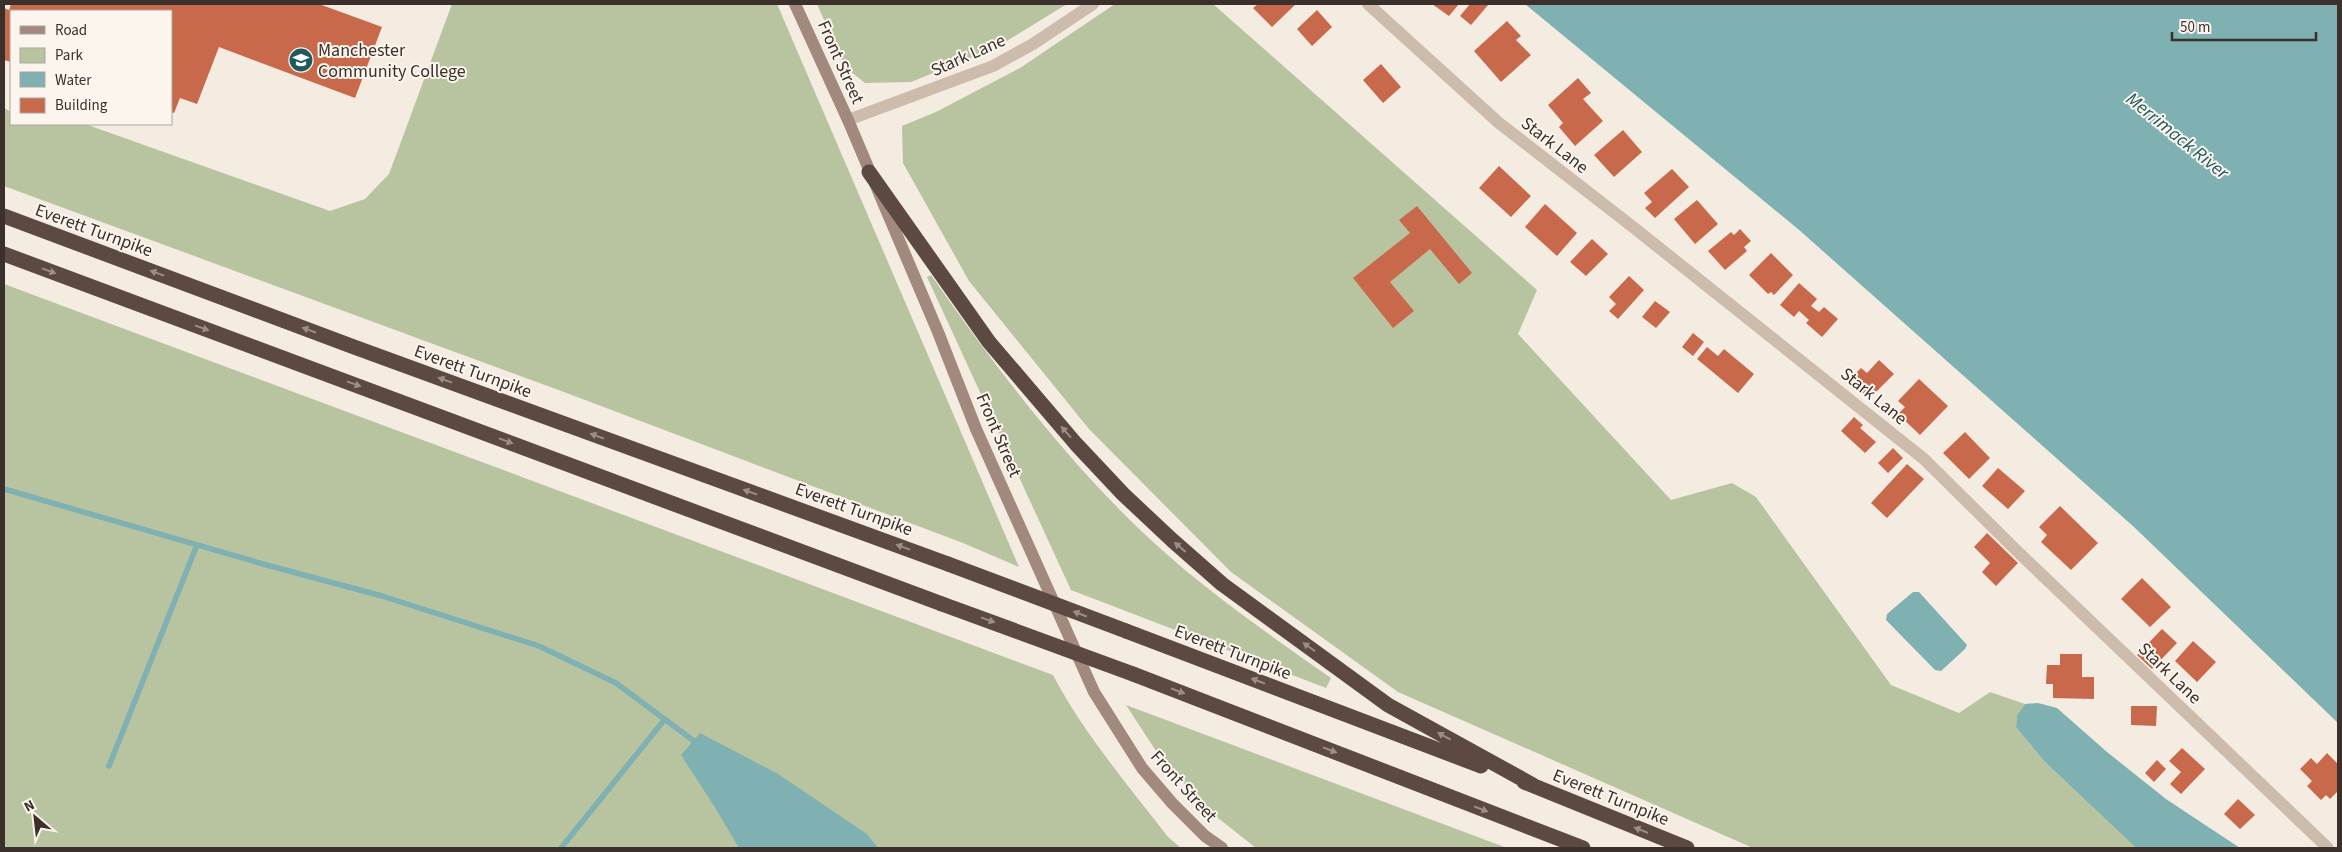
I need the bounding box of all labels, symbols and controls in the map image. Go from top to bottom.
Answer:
legend [10,10,172,125]
scale bar [2172,10,2316,42]
street label: Front Street [811,16,870,108]
text: 50 m [2180,17,2210,38]
text: Road [55,20,87,41]
street label: Stark Lane [927,28,1010,83]
place label: Manchester Community College [318,38,466,84]
text: Park [55,45,84,66]
school or university icon: Manchester Community College [288,47,314,73]
text: Water [55,70,92,91]
water label: Merrimack River [2120,86,2236,187]
text: Building [55,95,108,116]
street label: Stark Lane [1516,111,1594,180]
street label: Everett Turnpike [32,198,156,263]
one-way arrow [42,268,57,275]
one-way arrow [149,269,164,277]
one-way arrow [195,324,210,332]
one-way arrow [301,326,316,334]
street label: Everett Turnpike [411,339,535,404]
street label: Stark Lane [1835,362,1912,431]
one-way arrow [437,376,452,383]
one-way arrow [347,381,361,389]
street label: Front Street [970,389,1027,481]
one-way arrow [1060,427,1072,439]
one-way arrow [589,432,604,440]
one-way arrow [499,437,514,445]
street label: Everett Turnpike [792,477,916,542]
one-way arrow [742,488,757,496]
one-way arrow [1174,542,1187,553]
one-way arrow [895,543,910,550]
one-way arrow [1072,610,1087,618]
one-way arrow [981,616,996,624]
street label: Everett Turnpike [1171,619,1295,686]
street label: Stark Lane [2132,637,2207,710]
one-way arrow [1302,642,1316,652]
one-way arrow [1250,677,1265,685]
one-way arrow [1171,687,1186,695]
one-way arrow [1437,732,1451,741]
street label: Front Street [1145,745,1223,828]
one-way arrow [1323,747,1337,755]
street label: Everett Turnpike [1549,763,1673,832]
north arrow [10,792,60,842]
text: N [21,795,38,817]
one-way arrow [1474,805,1489,813]
one-way arrow [1634,826,1649,833]

